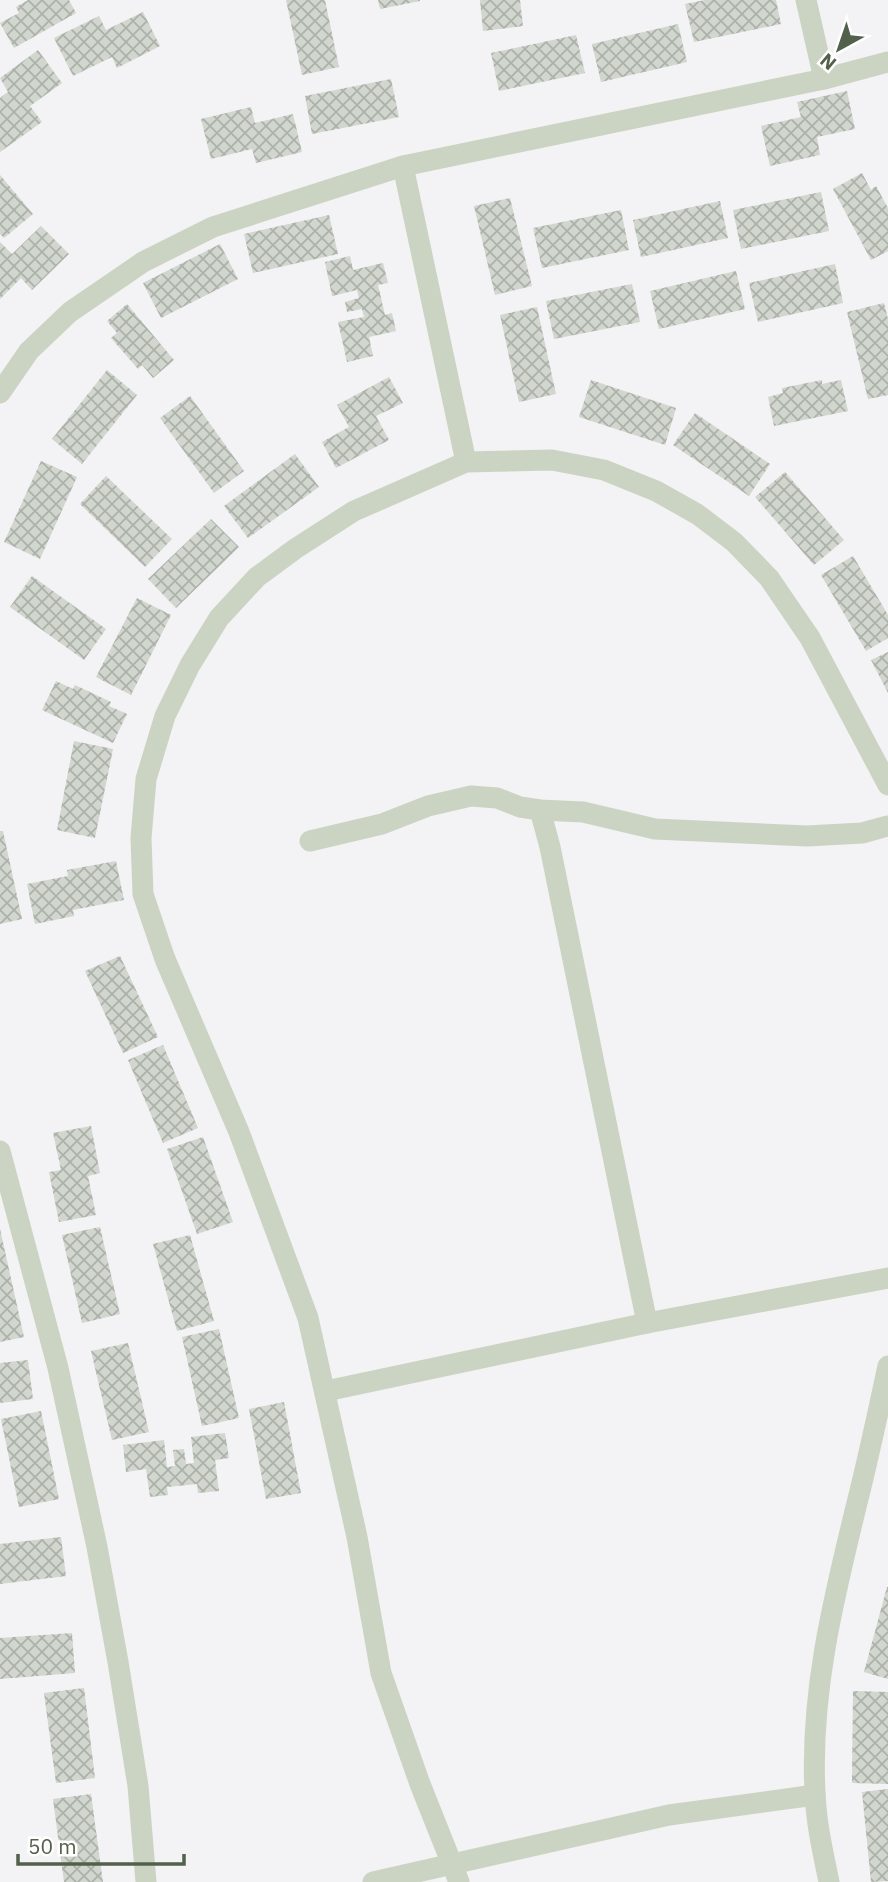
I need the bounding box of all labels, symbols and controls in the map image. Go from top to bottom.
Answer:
north arrow [804,14,874,84]
text: N [815,48,841,76]
scale bar [18,1822,184,1866]
text: 50 m [28,1832,77,1860]

